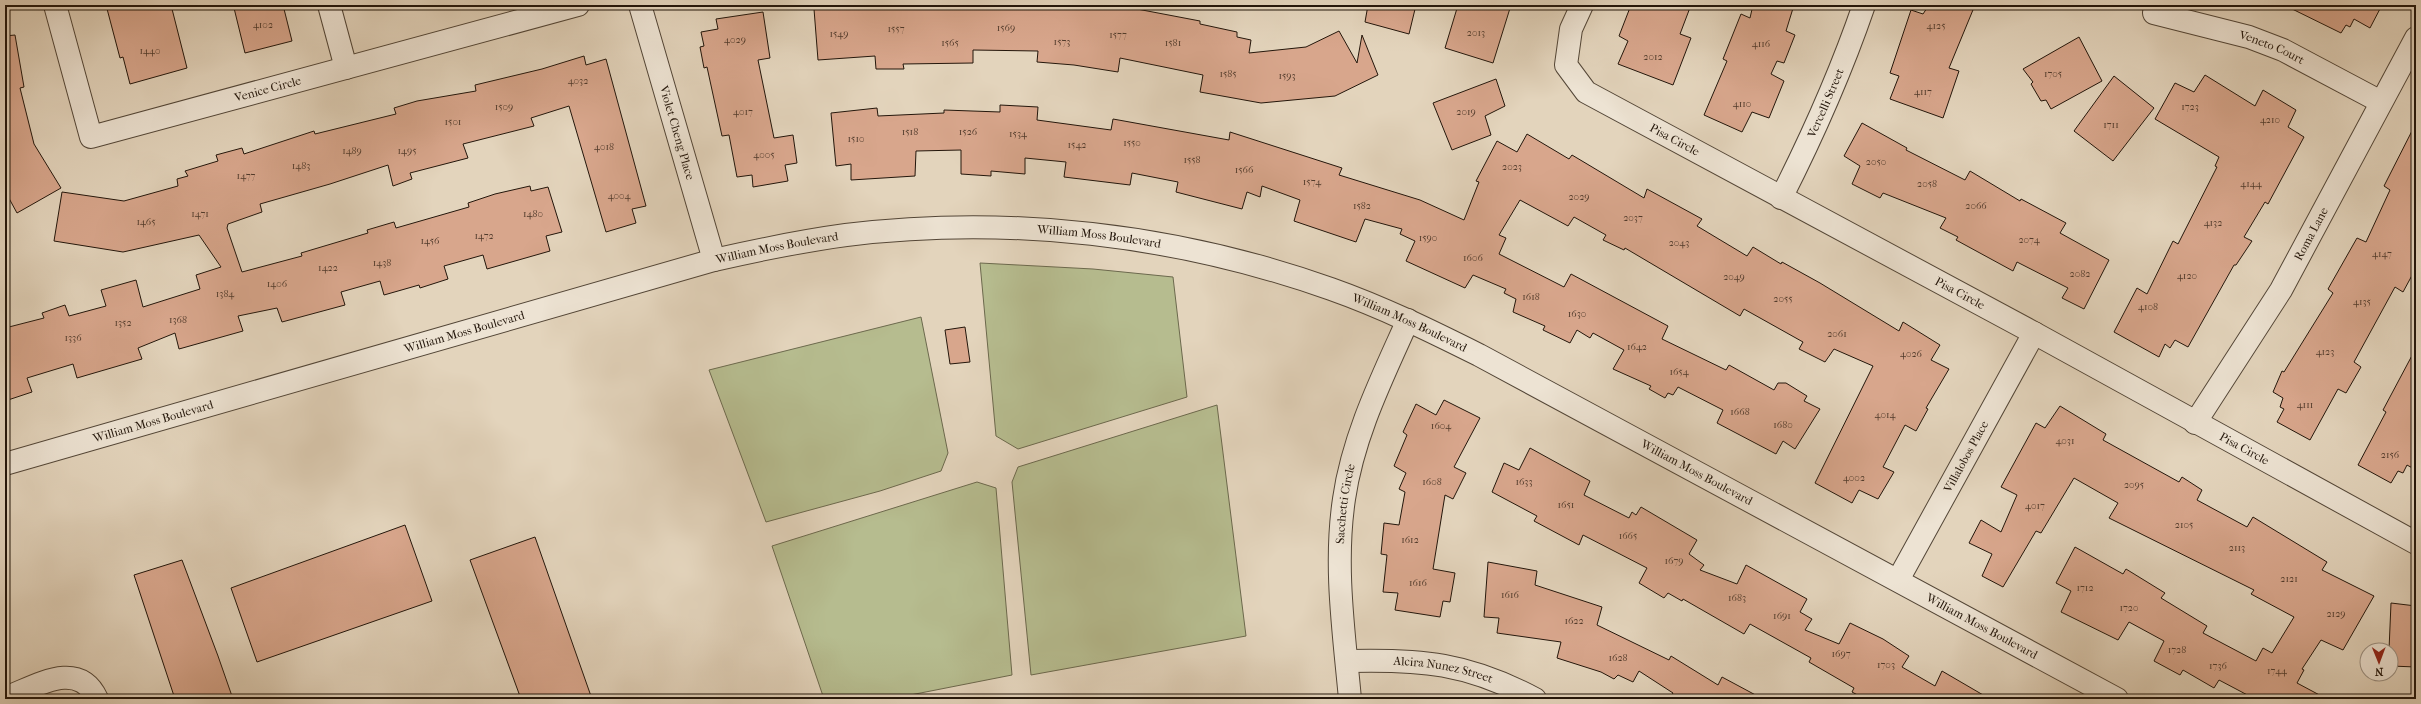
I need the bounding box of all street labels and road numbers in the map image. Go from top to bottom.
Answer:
street label: Veneto Court [2237,28,2307,67]
street label: Vercelli Street [1804,66,1847,141]
street label: Venice Circle [232,73,303,105]
street label: Violet Cheng Place [657,83,697,181]
street label: Pisa Circle [1647,121,1702,159]
street label: Roma Lane [2291,205,2331,263]
street label: William Moss Boulevard [1036,222,1163,251]
street label: William Moss Boulevard [713,229,840,267]
street label: Pisa Circle [1933,274,1987,312]
street label: William Moss Boulevard [1349,290,1470,355]
street label: William Moss Boulevard [402,308,527,356]
street label: William Moss Boulevard [90,397,215,446]
street label: Villalobos Place [1940,418,1991,496]
street label: Pisa Circle [2217,429,2272,468]
street label: William Moss Boulevard [1638,436,1755,508]
street label: Sacchetti Circle [1333,462,1358,544]
street label: William Moss Boulevard [1923,590,2040,662]
street label: Alcira Nunez Street [1392,654,1495,686]

